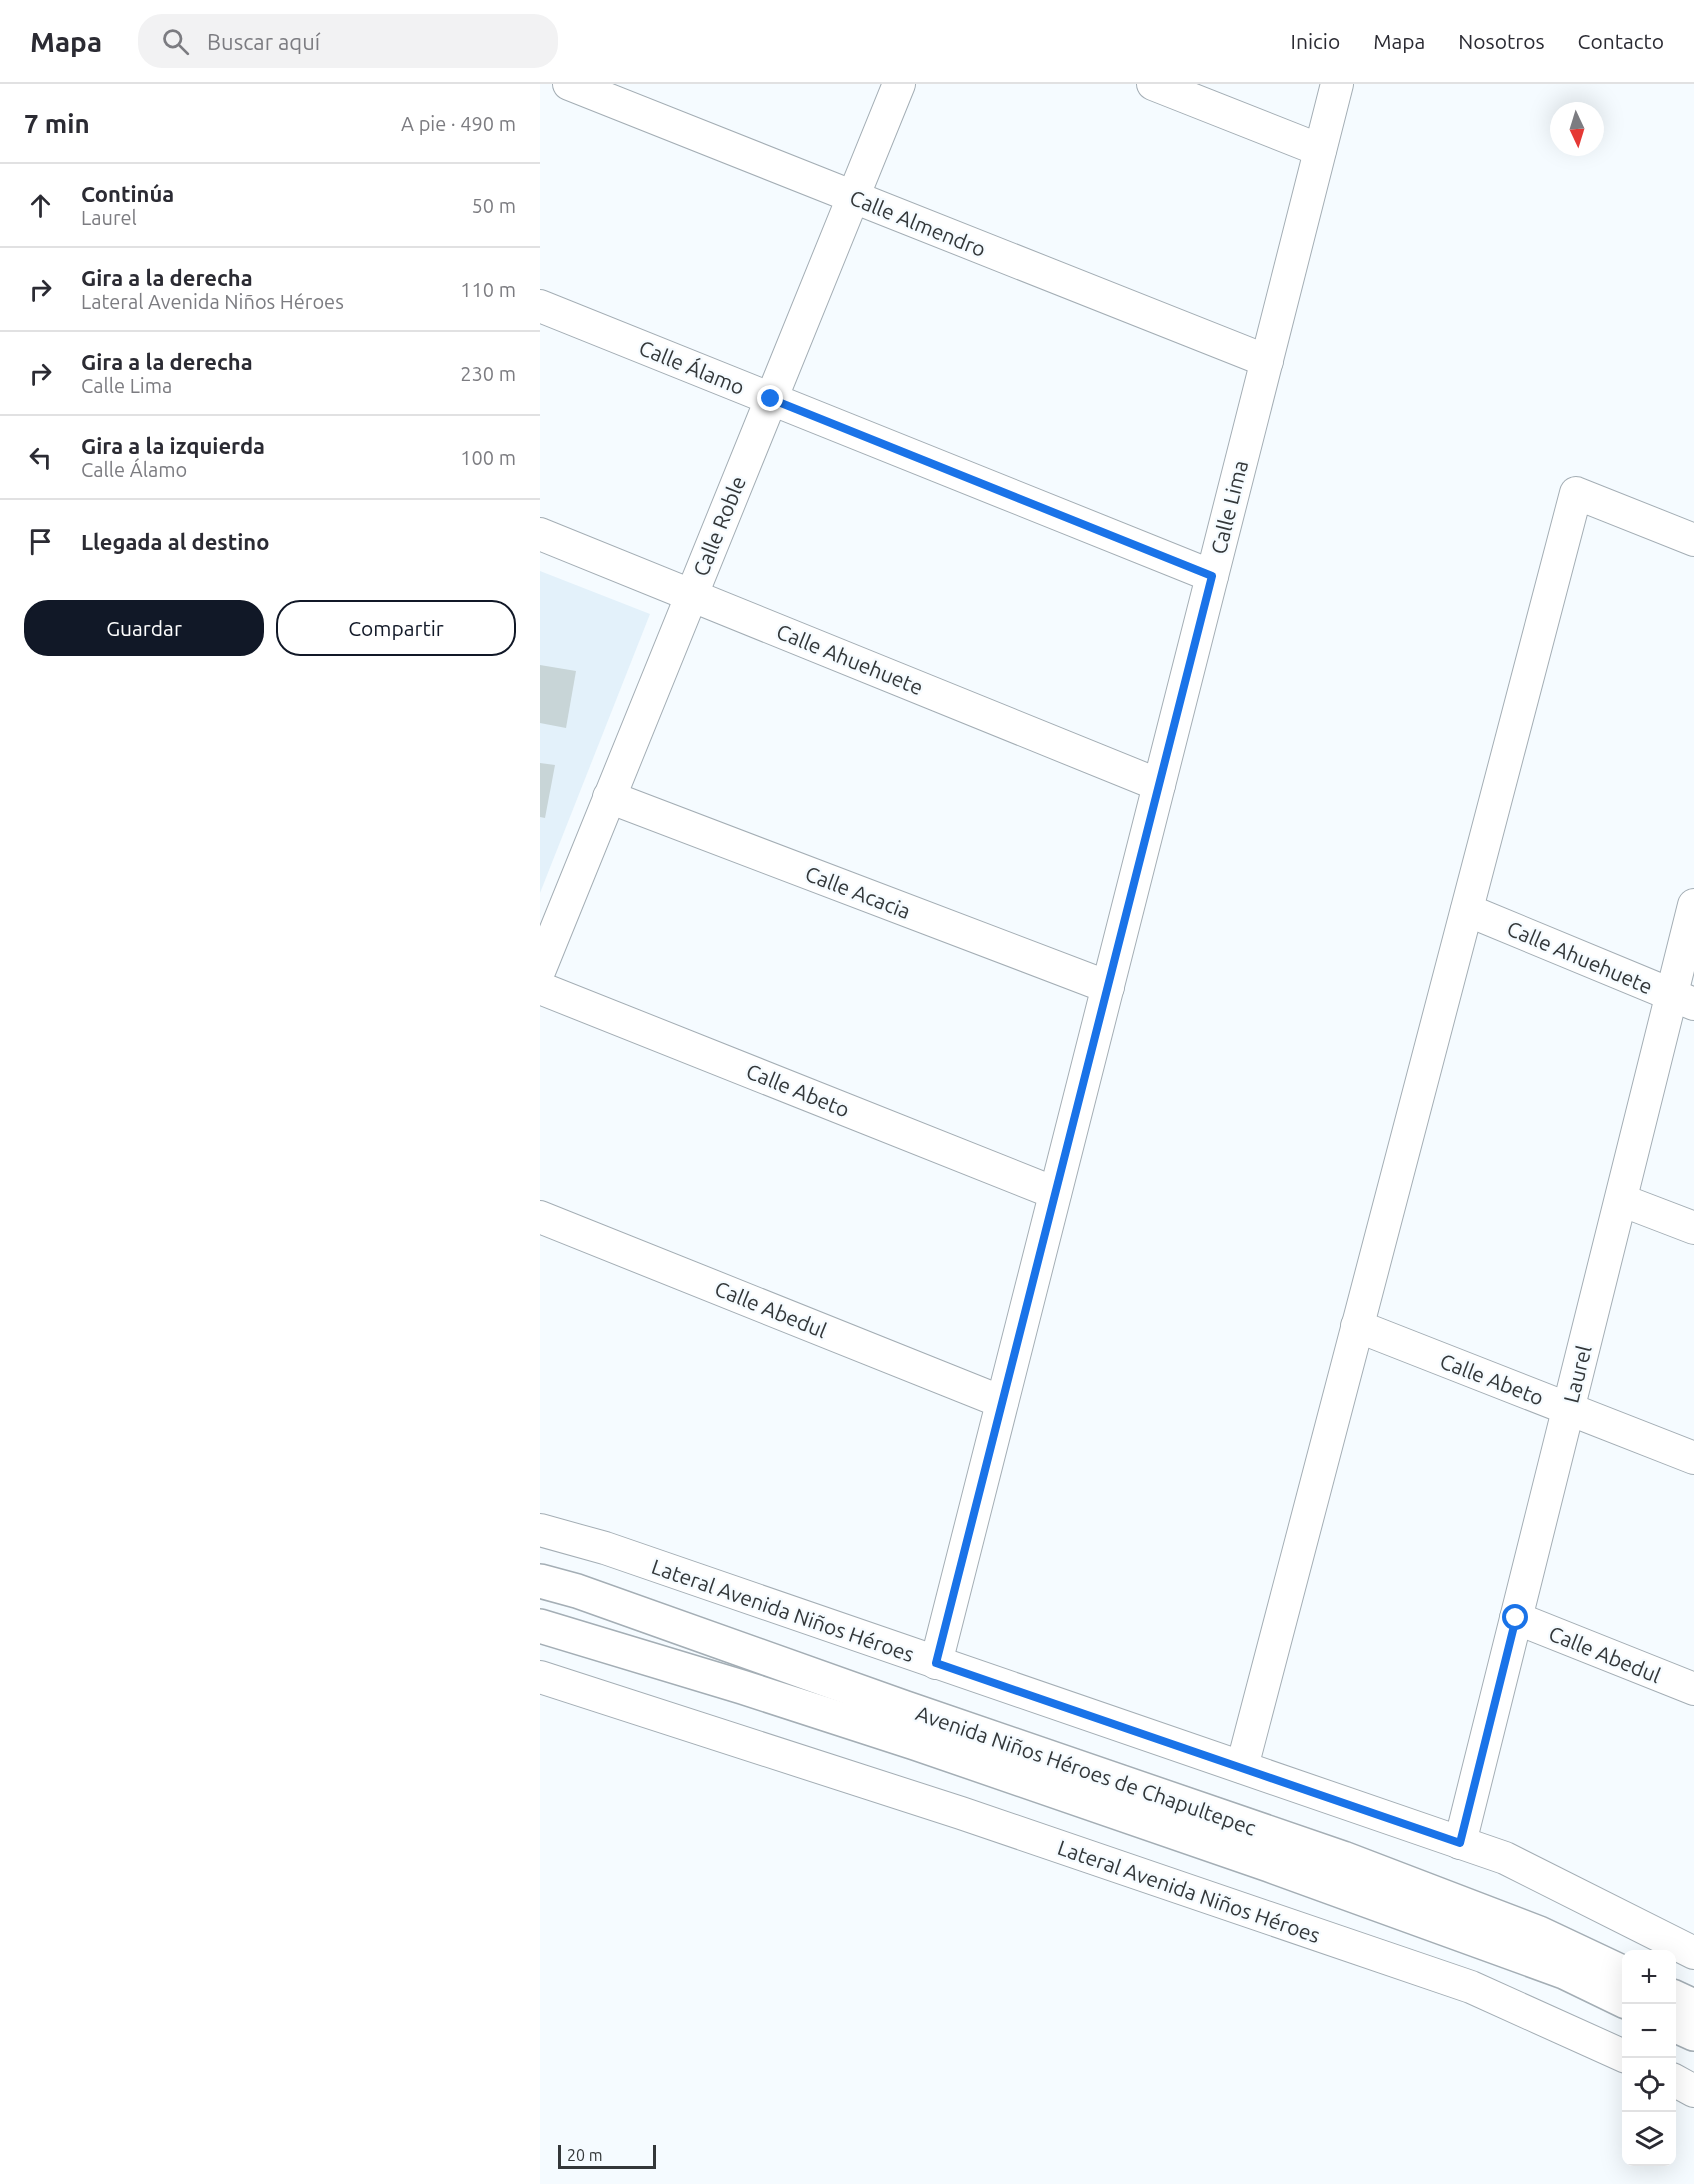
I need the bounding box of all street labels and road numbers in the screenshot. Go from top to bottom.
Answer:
street label: Calle Almendro [847,185,989,261]
street label: Calle Álamo [636,335,748,399]
street label: Calle Lima [1206,458,1252,556]
street label: Calle Roble [688,472,750,580]
street label: Calle Ahuehuete [773,619,927,699]
street label: Calle Acacia [802,861,914,923]
street label: Calle Ahuehuete [1504,916,1656,998]
street label: Calle Abeto [743,1058,853,1122]
street label: Calle Abedul [712,1276,830,1342]
street label: Laurel [1558,1343,1596,1405]
street label: Calle Abeto [1437,1348,1547,1410]
street label: Lateral Avenida Niños Héroes [649,1554,917,1666]
street label: Calle Abedul [1546,1621,1664,1687]
street label: Avenida Niños Héroes de Chapultepec [913,1700,1259,1840]
street label: Lateral Avenida Niños Héroes [1055,1835,1323,1947]

